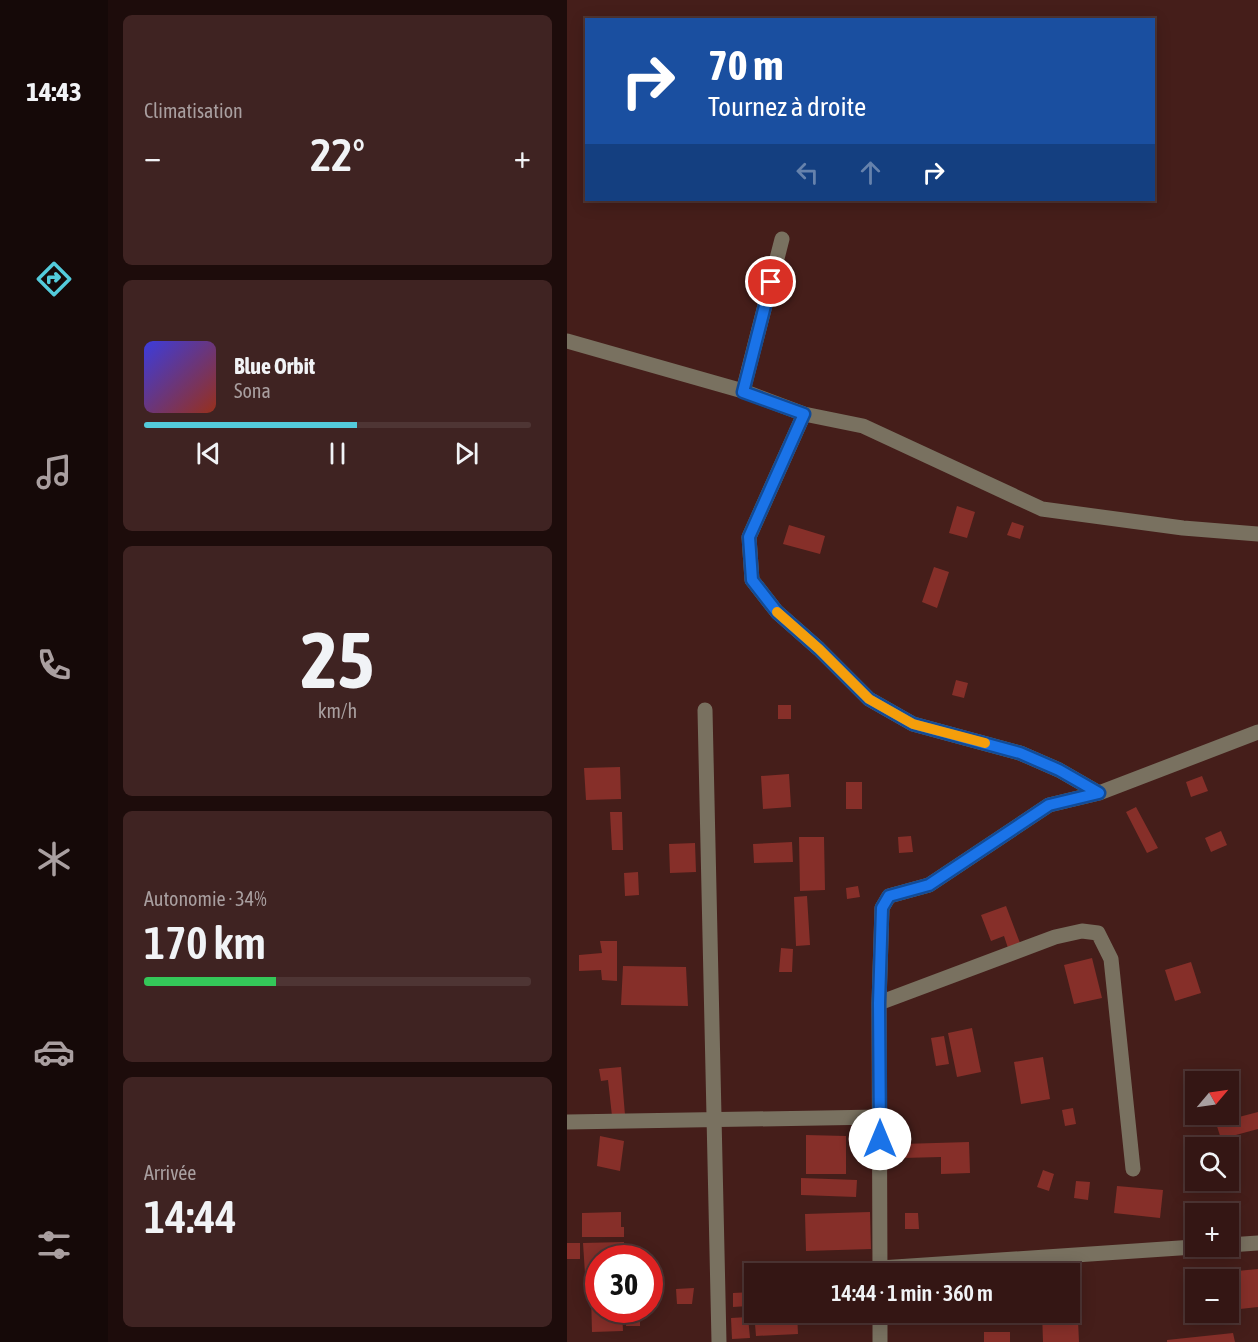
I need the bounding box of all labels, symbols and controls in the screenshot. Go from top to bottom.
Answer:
text: 70 m [708,41,783,89]
icon: right [609,42,687,120]
text: 14:43 [26,76,82,107]
text: Tournez à droite [708,91,866,122]
text: Climatisation [144,99,243,122]
text: 22° [310,129,365,181]
text: − [144,137,161,175]
text: + [514,137,531,175]
icon: left [791,156,824,189]
icon: ahead [854,156,887,189]
icon: right [917,156,950,189]
pin [745,256,796,307]
icon: directions [33,258,75,300]
icon: arrive [754,265,787,298]
text: Blue Orbit [234,353,315,379]
text: Sona [234,379,271,402]
icon: previous [192,437,225,470]
icon: pause [321,437,354,470]
icon: next [450,437,483,470]
icon: music [33,451,75,493]
text: 25 [301,615,374,705]
icon: phone [33,644,75,686]
text: km/h [318,699,357,722]
icon: climate [33,838,75,880]
text: Autonomie · 34% [144,887,267,910]
text: 170 km [144,917,266,969]
icon: car [33,1031,75,1073]
north arrow [1185,1071,1239,1125]
map controls [1185,1071,1239,1323]
position arrow [848,1107,912,1171]
button: search [1185,1137,1239,1191]
text: Arrivée [144,1161,196,1184]
text: 14:44 [144,1191,237,1243]
button: + [1185,1203,1239,1257]
icon: filters [33,1224,75,1266]
speed limit sign: 30 [585,1245,663,1323]
button: − [1185,1269,1239,1323]
text: 14:44 · 1 min · 360 m [831,1280,993,1306]

